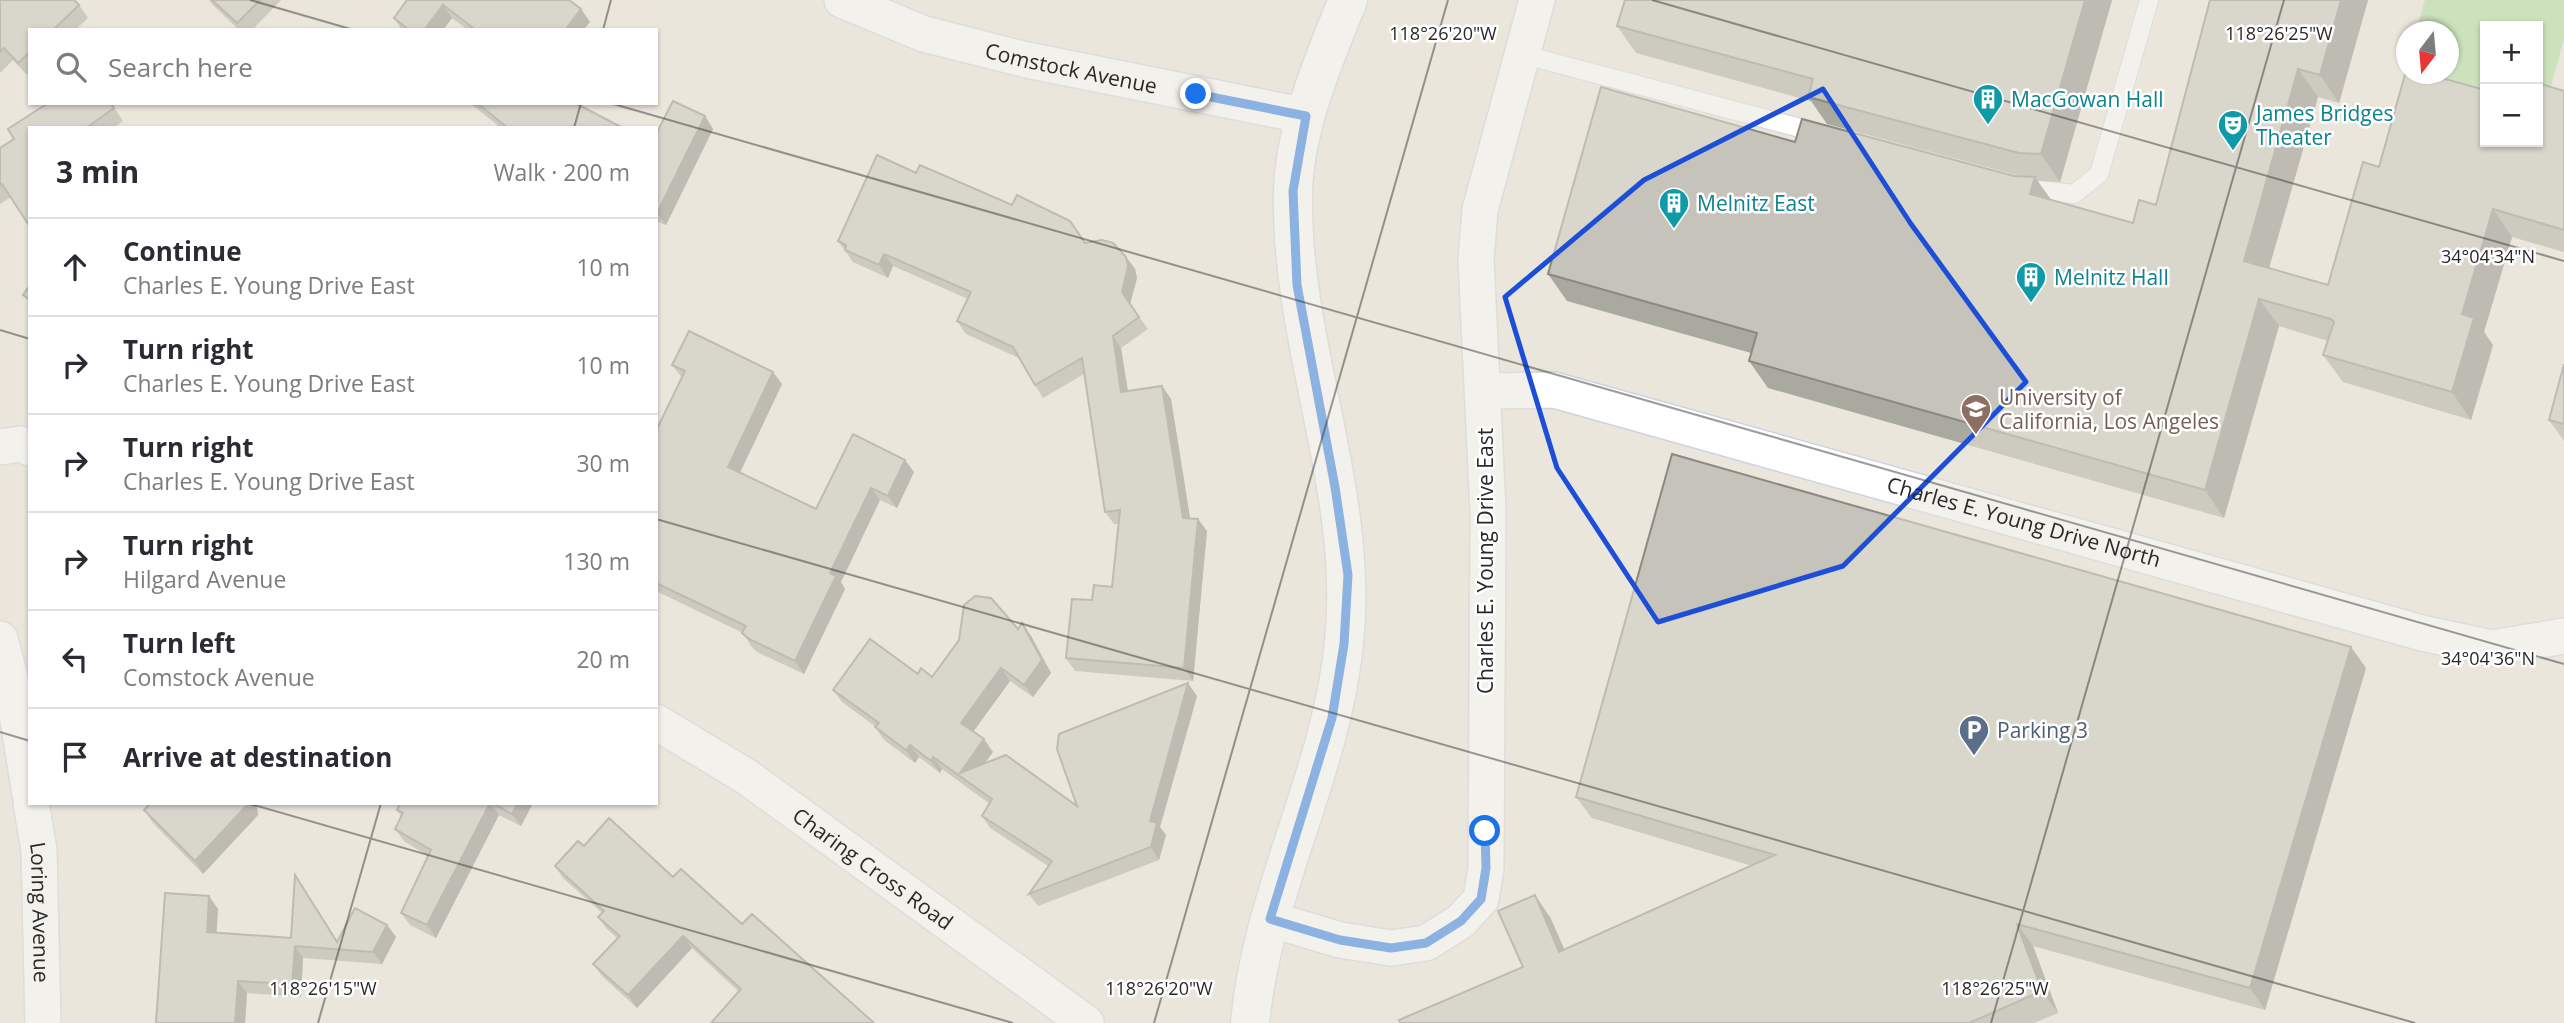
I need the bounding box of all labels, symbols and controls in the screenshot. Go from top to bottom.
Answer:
text: 118°26'20"W [1389,21,1497,45]
text: 118°26'25"W [2225,21,2333,45]
north arrow [2396,21,2459,84]
map controls [2480,21,2543,147]
button: + [2480,21,2543,84]
search box [28,28,658,105]
street label: Comstock Avenue [982,36,1160,100]
icon: search [52,48,90,86]
text: Search here [108,49,253,85]
route end [1180,78,1211,109]
building icon: MacGowan Hall [1971,82,2005,126]
button: − [2480,84,2543,147]
place label: MacGowan Hall [2011,85,2164,113]
place label: James Bridges Theater [2254,99,2394,151]
theatre icon: James Bridges Theater [2216,108,2250,152]
text: 3 min [56,151,139,192]
text: Walk · 200 m [493,156,630,188]
building icon: Melnitz East [1657,186,1691,230]
place label: Melnitz East [1697,189,1815,217]
text: Continue [123,233,242,269]
text: 34°04'34"N [2441,244,2535,268]
icon: ahead [56,248,94,286]
text: 10 m [576,251,630,283]
building icon: Melnitz Hall [2014,260,2048,304]
place label: Melnitz Hall [2054,263,2169,291]
text: Charles E. Young Drive East [123,269,415,301]
text: Turn right [123,331,254,367]
icon: right [56,346,94,384]
text: 10 m [576,349,630,381]
text: Charles E. Young Drive East [123,367,415,399]
place label: University of California, Los Angeles [1999,383,2219,435]
school or university icon: University of California, Los Angeles [1959,392,1993,436]
street label: Charles E. Young Drive East [1471,428,1499,694]
text: Turn right [123,429,254,465]
icon: right [56,444,94,482]
text: 30 m [576,447,630,479]
text: Charles E. Young Drive East [123,465,415,497]
street label: Charles E. Young Drive North [1884,470,2164,573]
text: Turn right [123,527,254,563]
icon: right [56,542,94,580]
text: 130 m [563,545,630,577]
text: Hilgard Avenue [123,563,286,595]
text: Turn left [123,625,235,661]
icon: left [56,640,94,678]
text: 20 m [576,643,630,675]
text: 34°04'36"N [2441,646,2535,670]
text: Comstock Avenue [123,661,315,693]
parking icon: Parking 3 [1957,713,1991,757]
place label: Parking 3 [1997,716,2088,744]
icon: arrive [56,738,94,776]
text: Arrive at destination [123,739,392,775]
street label: Charing Cross Road [787,801,959,936]
route start [1469,815,1500,846]
street label: Loring Avenue [24,840,56,983]
text: 118°26'15"W [269,976,377,1000]
text: 118°26'20"W [1105,976,1213,1000]
text: 118°26'25"W [1941,976,2049,1000]

